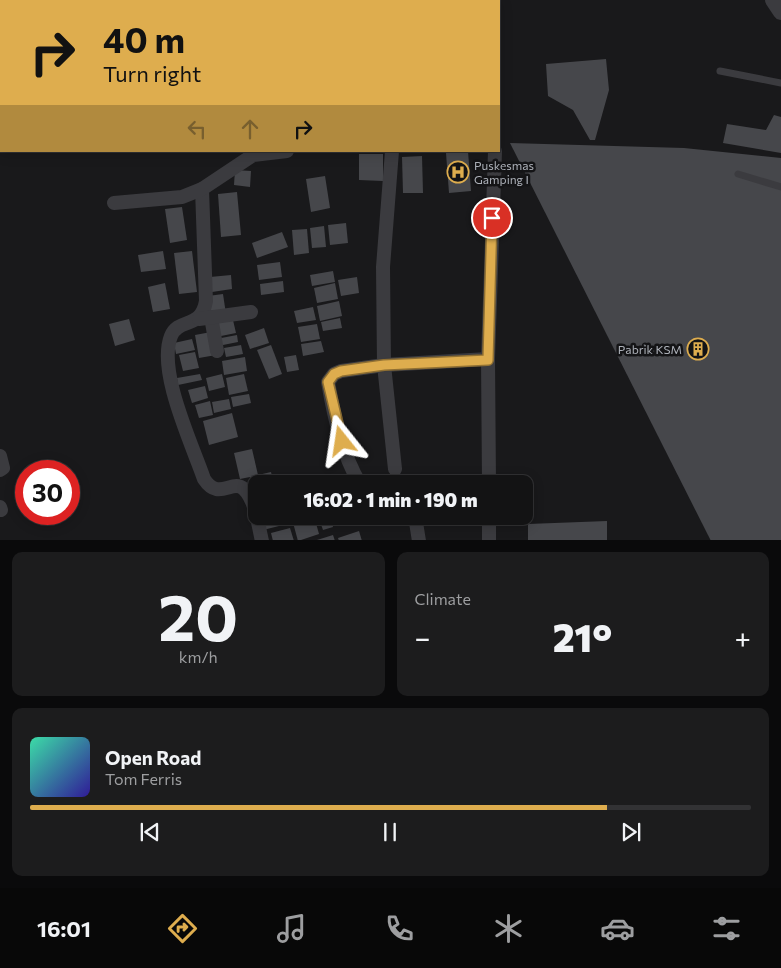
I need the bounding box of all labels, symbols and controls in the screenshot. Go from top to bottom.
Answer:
text: 40 m [103,17,185,60]
icon: right [20,20,85,85]
text: Turn right [103,60,201,87]
icon: left [183,115,211,143]
icon: ahead [236,115,264,143]
icon: right [289,115,317,143]
place label: Puskesmas Gamping I [474,158,534,186]
hospital icon: Puskesmas Gamping I [446,160,470,184]
pin [471,197,513,239]
icon: arrive [478,204,506,232]
building icon: Pabrik KSM [686,337,710,361]
place label: Pabrik KSM [618,342,682,356]
position arrow [315,414,367,466]
speed limit sign: 30 [15,460,80,525]
text: 16:02 · 1 min · 190 m [304,488,478,511]
text: 20 [158,575,238,654]
text: Climate [415,589,471,608]
text: 21° [553,613,612,660]
text: − [415,620,430,654]
text: + [735,620,751,654]
text: km/h [179,647,218,666]
text: Open Road [105,746,201,769]
text: Tom Ferris [105,769,182,788]
icon: previous [136,818,164,846]
icon: pause [376,818,404,846]
icon: next [617,818,645,846]
icon: directions [165,911,200,946]
icon: music [274,911,309,946]
icon: phone [382,911,417,946]
icon: climate [491,911,526,946]
icon: car [600,911,635,946]
icon: filters [709,911,744,946]
text: 16:01 [37,915,91,942]

